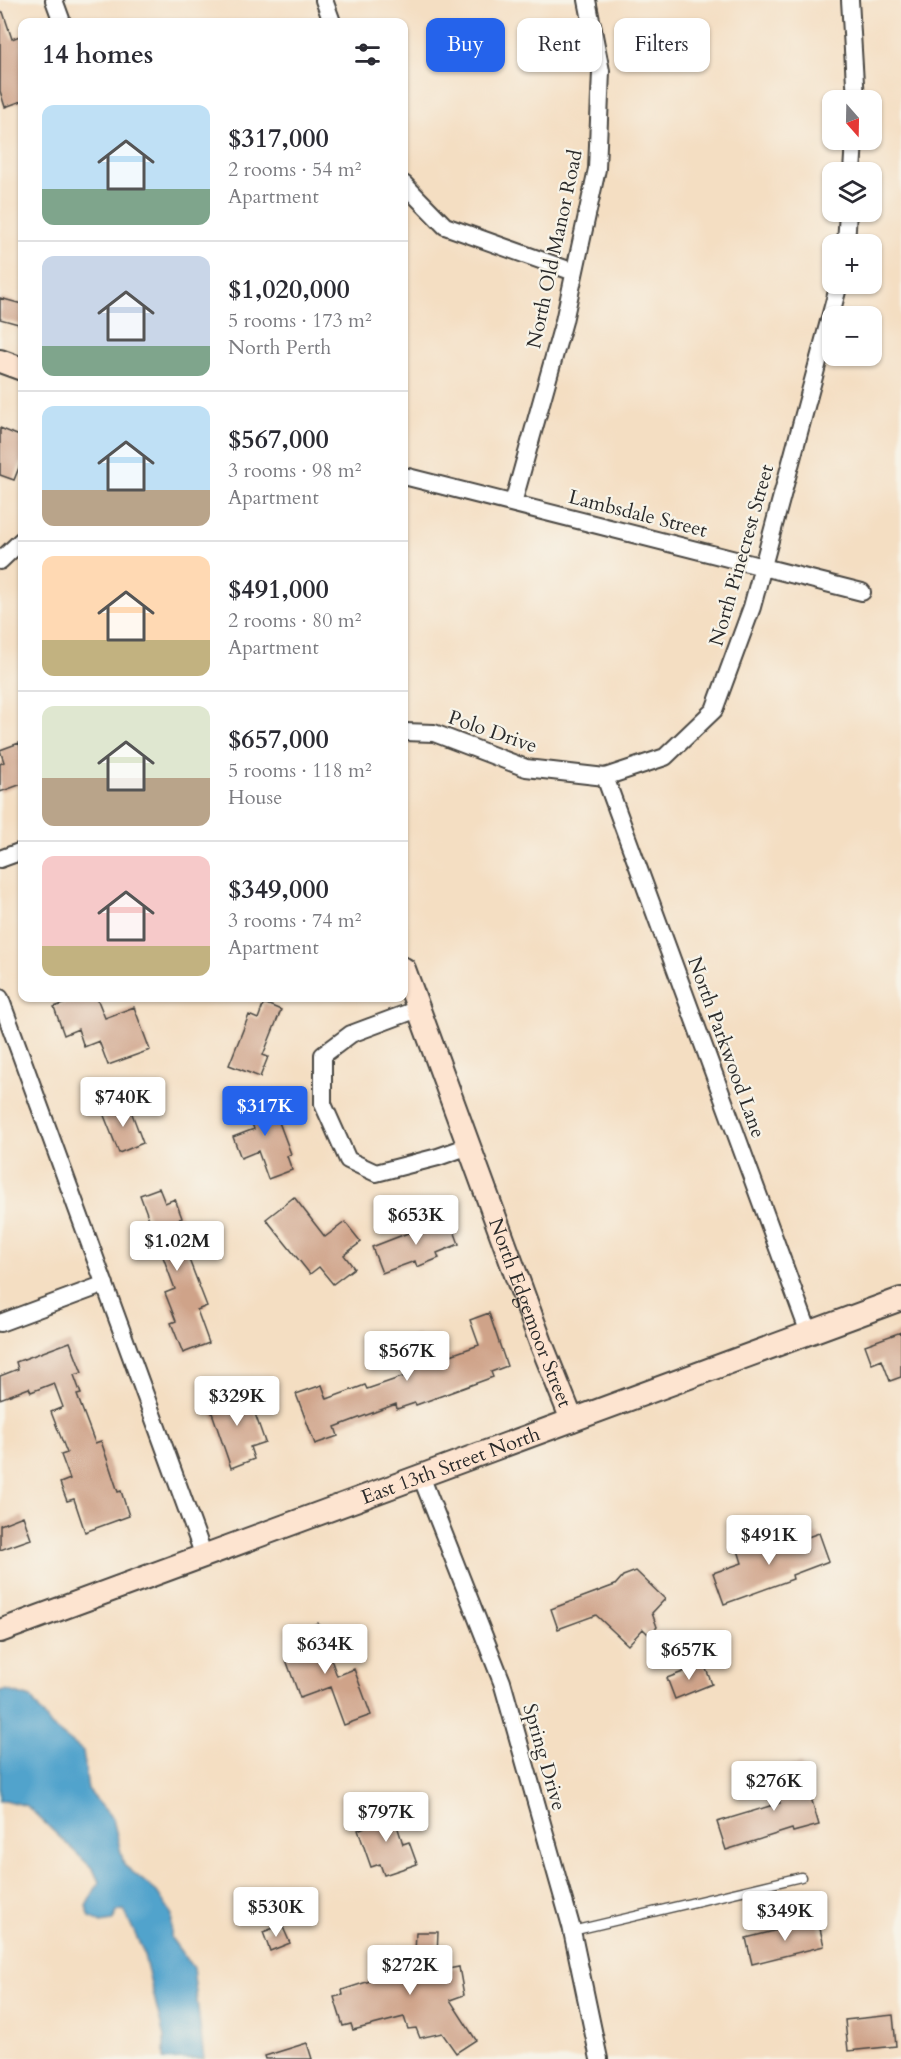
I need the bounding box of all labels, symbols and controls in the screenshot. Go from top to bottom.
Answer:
chip: Buy [426,18,505,72]
chip: Rent [517,18,602,72]
chip: Filters [614,18,710,72]
text: 14 homes [42,37,153,72]
icon: filters [351,38,384,71]
north arrow [822,90,882,150]
map controls [822,90,882,366]
text: $317,000 [228,121,329,156]
icon: home [90,129,162,201]
street label: North Old Manor Road [520,147,589,351]
text: 2 rooms · 54 m² [228,156,361,183]
button: layers [822,162,882,222]
text: Apartment [228,183,319,210]
button: + [822,234,882,294]
text: $1,020,000 [228,272,350,307]
icon: home [90,280,162,352]
button: − [822,306,882,366]
text: 5 rooms · 173 m² [228,307,372,334]
text: North Perth [228,334,331,361]
text: $567,000 [228,422,329,457]
icon: home [90,430,162,502]
text: 3 rooms · 98 m² [228,457,361,484]
street label: North Pinecrest Street [703,461,781,649]
street label: Lambsdale Street [566,483,711,544]
text: Apartment [228,484,319,511]
text: $491,000 [228,572,329,607]
icon: home [90,580,162,652]
text: 2 rooms · 80 m² [228,607,361,634]
text: Apartment [228,634,319,661]
street label: Polo Drive [445,704,541,759]
text: $657,000 [228,722,329,757]
icon: home [90,730,162,802]
text: 5 rooms · 118 m² [228,757,372,784]
text: House [228,784,282,811]
text: $349,000 [228,872,329,907]
icon: home [90,880,162,952]
text: 3 rooms · 74 m² [228,907,361,934]
text: Apartment [228,934,319,961]
street label: North Parkwood Lane [681,953,772,1142]
pin: $740K [81,1077,165,1128]
text: $740K [94,1083,152,1110]
pin: $317K [223,1086,307,1137]
text: $317K [236,1092,294,1119]
pin: $653K [374,1195,458,1246]
text: $653K [387,1201,445,1228]
street label: North Edgemoor Street [482,1214,579,1412]
pin: $1.02M [128,1221,226,1272]
text: $1.02M [144,1227,210,1254]
pin: $567K [365,1331,449,1382]
text: $567K [378,1337,436,1364]
pin: $329K [195,1376,279,1427]
text: $329K [208,1382,266,1409]
street label: East 13th Street North [357,1420,544,1511]
pin: $491K [727,1515,811,1566]
text: $491K [740,1521,798,1548]
pin: $634K [283,1624,367,1675]
text: $634K [296,1630,354,1657]
pin: $657K [647,1630,731,1681]
text: $657K [660,1636,718,1663]
street label: Spring Drive [516,1701,573,1814]
pin: $276K [732,1761,816,1812]
text: $276K [745,1767,803,1794]
pin: $797K [344,1792,428,1843]
text: $797K [357,1798,415,1825]
pin: $530K [234,1887,318,1938]
pin: $349K [743,1891,827,1942]
text: $530K [247,1893,305,1920]
text: $349K [756,1897,814,1924]
pin: $272K [368,1945,452,1996]
text: $272K [381,1951,439,1978]

